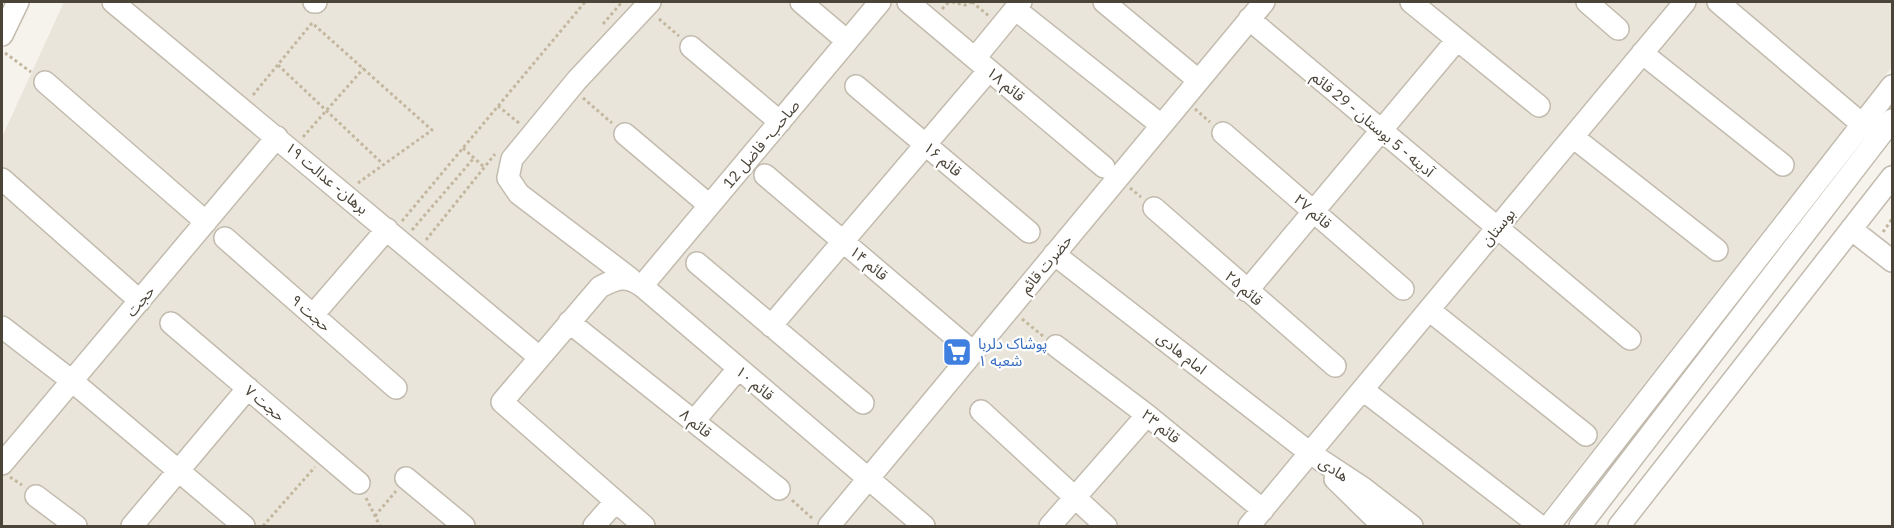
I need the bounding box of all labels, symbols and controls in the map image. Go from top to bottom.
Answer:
street label: قائم ۱۸ [982,63,1029,107]
street label: آدینه - 5 بوستان - 29 قائم [1306,67,1439,183]
street label: صاحب- فاضل 12 [718,96,804,192]
street label: برهان- عدالت ۱۹ [282,138,372,218]
street label: قائم ۱۶ [919,138,966,182]
street label: قائم ۲۷ [1289,189,1336,234]
street label: بوستان [1477,204,1519,250]
street label: حضرت قائم [1016,231,1078,299]
street label: قائم ۱۴ [845,242,892,286]
street label: قائم ۲۵ [1220,266,1267,311]
street label: حجت [122,281,159,320]
street label: حجت ۹ [287,290,335,336]
street label: امام هادی [1152,328,1211,380]
place label: پوشاک دلربا شعبه ۱ [978,334,1047,370]
supermarket icon: پوشاک دلربا شعبه ۱ [941,336,973,368]
street label: قائم ۱۰ [731,362,778,406]
street label: حجت ۷ [241,381,289,425]
street label: قائم ۸ [675,404,716,443]
street label: قائم ۲۳ [1137,405,1184,449]
street label: هادی [1316,452,1352,486]

